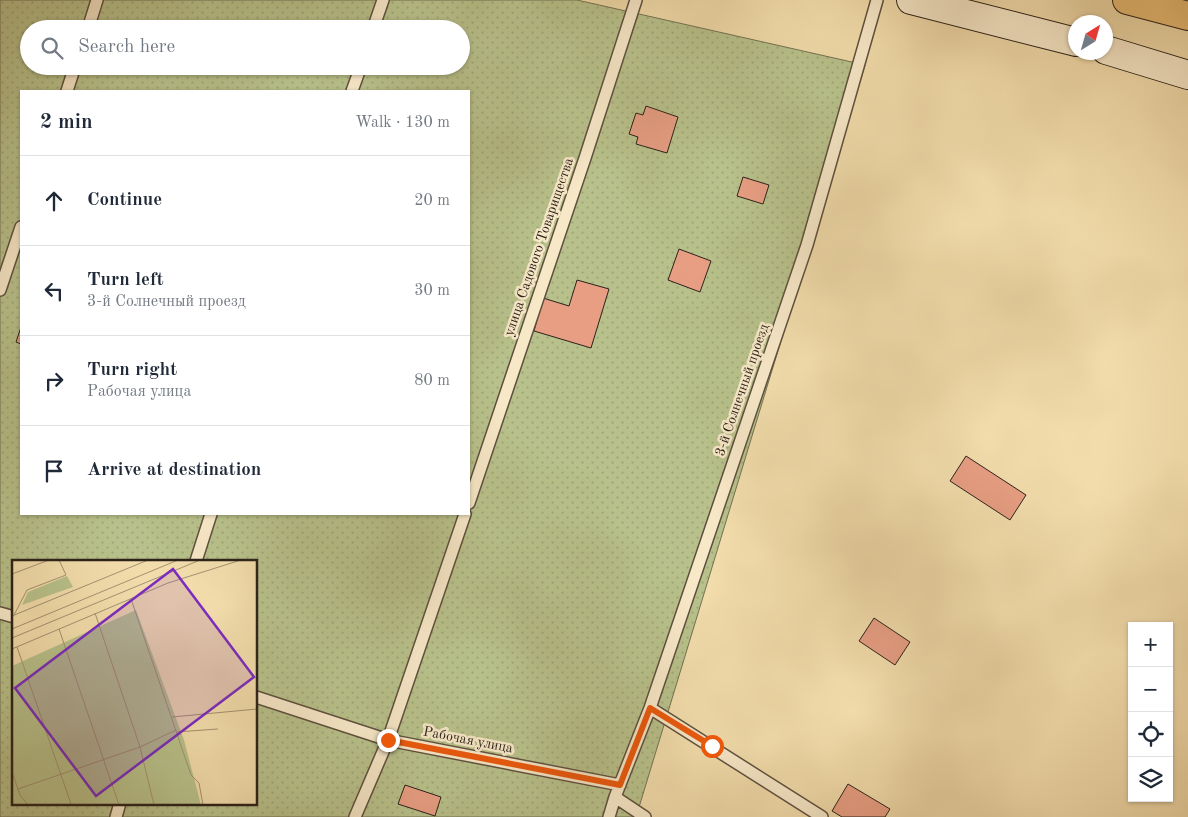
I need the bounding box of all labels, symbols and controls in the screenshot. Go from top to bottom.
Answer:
north arrow [1068,15,1113,60]
search box [20,20,470,75]
icon: search [38,34,66,62]
text: Search here [78,38,175,57]
text: 2 min [40,112,93,133]
text: Walk · 130 m [355,115,450,131]
street label: улица Садового Товарищества [502,156,576,338]
icon: ahead [40,187,68,215]
text: Continue [87,191,162,210]
text: 20 m [414,193,450,209]
text: Turn left [87,271,164,290]
icon: left [40,277,68,305]
text: 30 m [414,283,450,299]
text: 3-й Солнечный проезд [87,294,246,310]
street label: 3-й Солнечный проезд [713,322,771,458]
text: Turn right [87,361,177,380]
icon: right [40,367,68,395]
text: 80 m [414,373,450,389]
text: Рабочая улица [87,384,191,400]
icon: arrive [40,457,68,485]
text: Arrive at destination [87,461,261,480]
inset map [12,560,258,804]
map controls [1128,622,1173,802]
button: + [1128,622,1173,667]
button: − [1128,667,1173,712]
button: locate [1128,712,1173,757]
street label: Рабочая улица [422,724,514,756]
route end [377,729,400,752]
route start [701,735,724,758]
button: layers [1128,757,1173,802]

